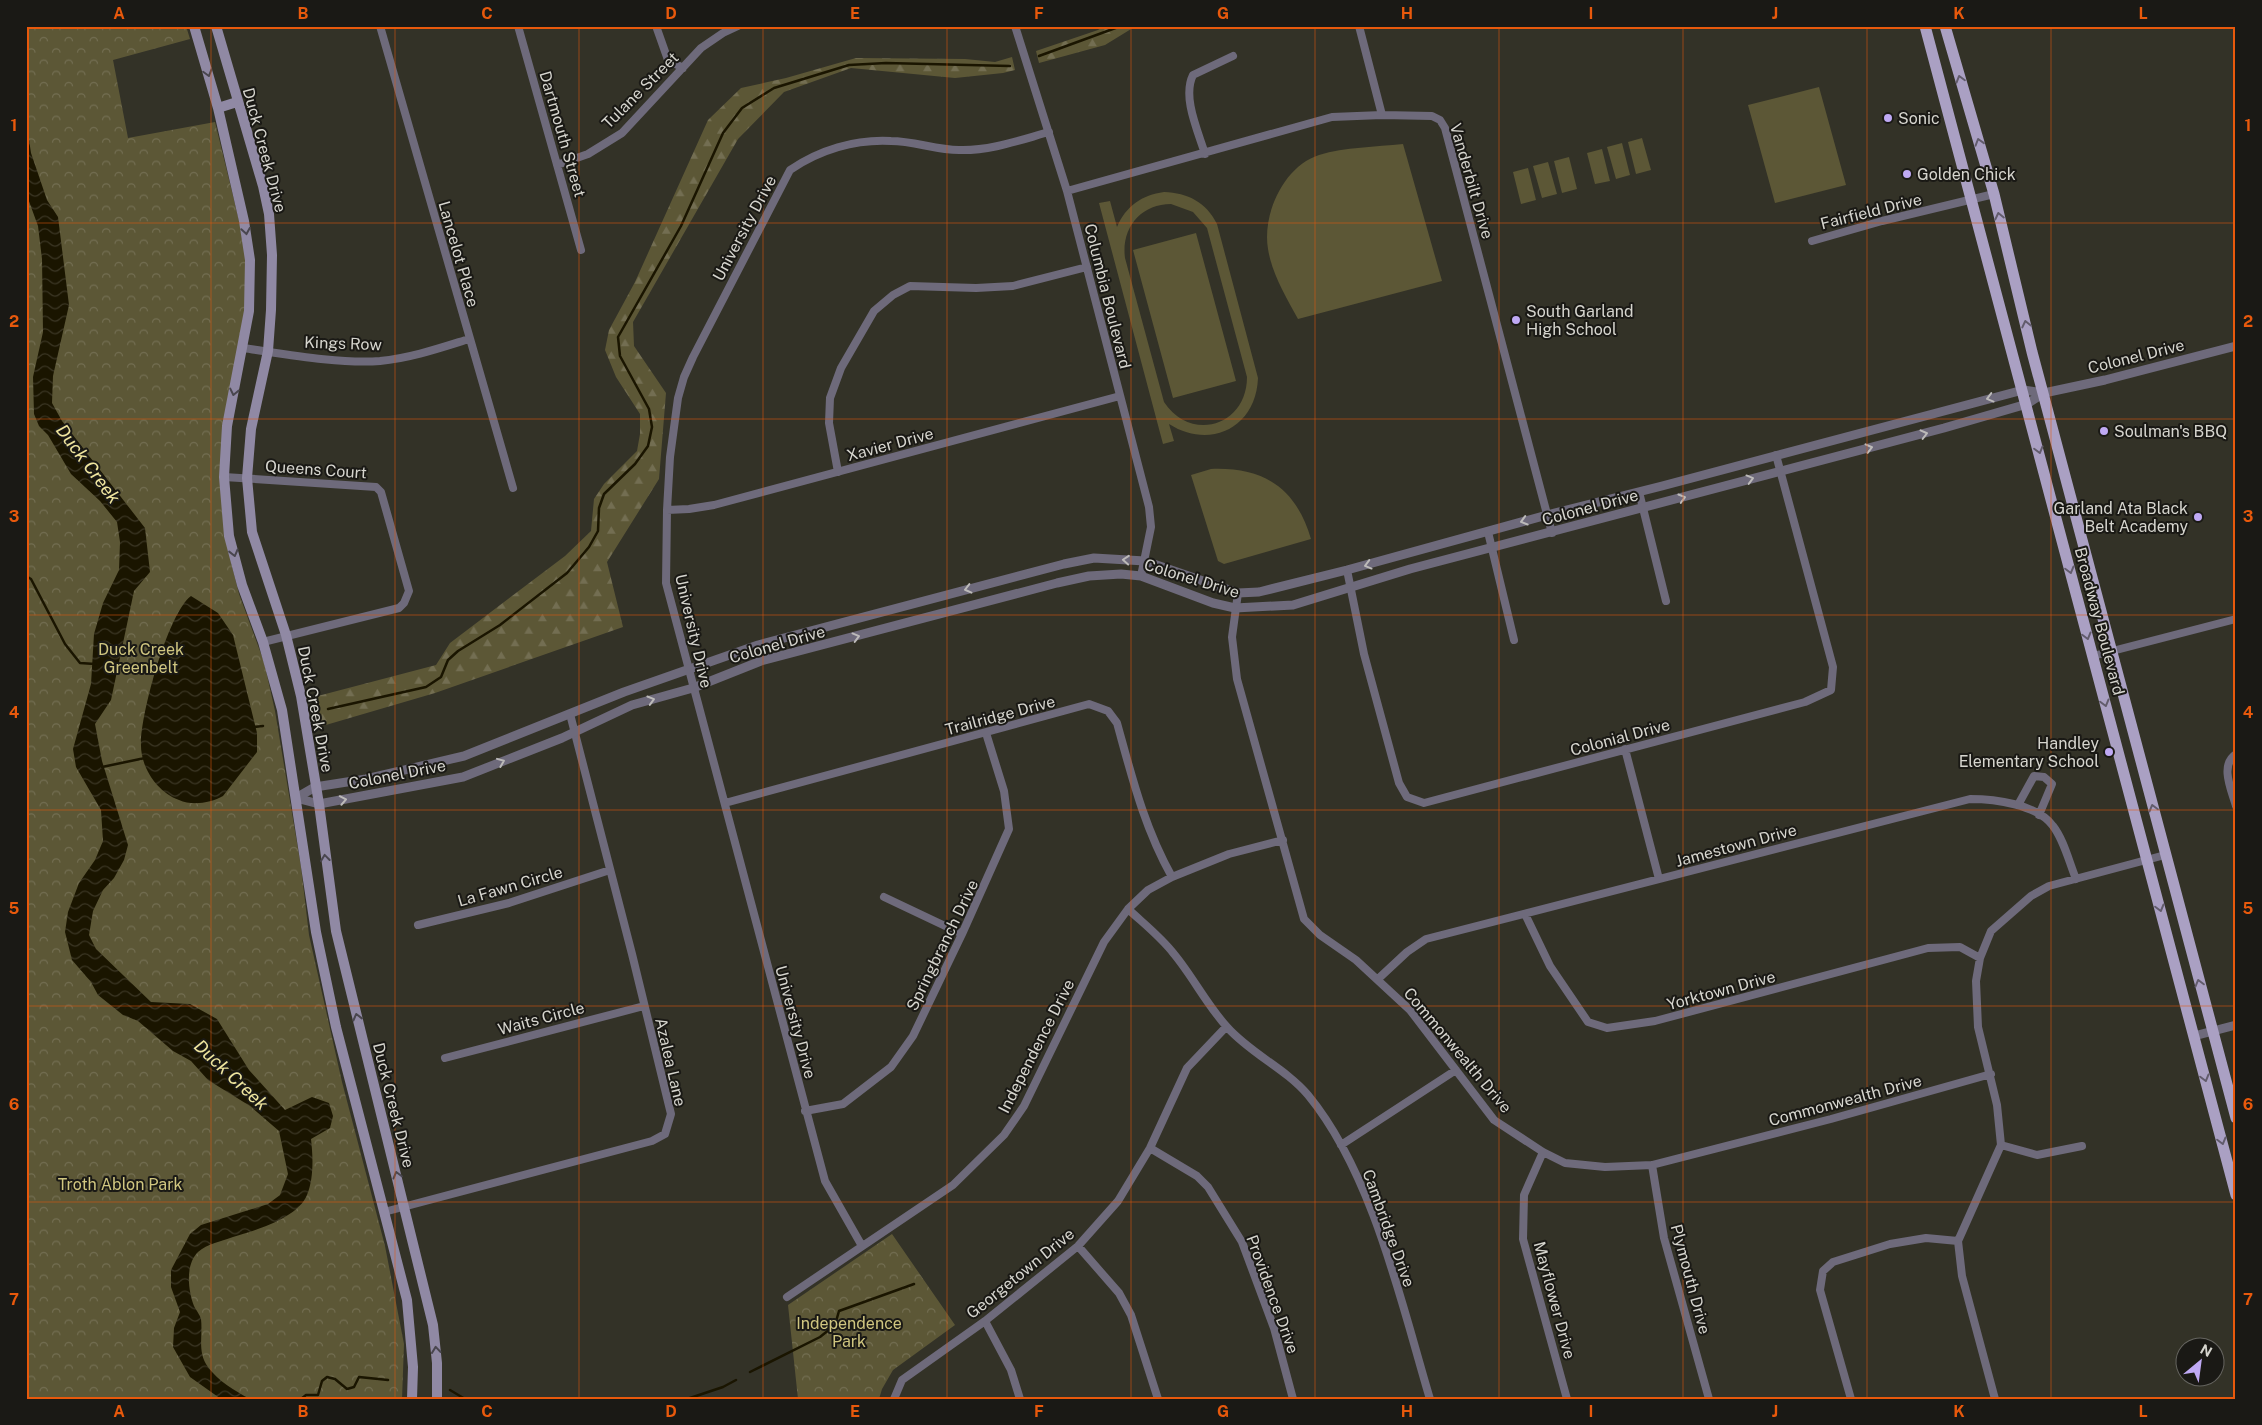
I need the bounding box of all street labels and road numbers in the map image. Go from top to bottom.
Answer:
street label: Tulane Street [598,48,683,133]
street label: Dartmouth Street [535,69,590,199]
street label: Duck Creek Drive [239,86,290,215]
street label: Vanderbilt Drive [1446,121,1497,241]
street label: University Drive [709,172,780,284]
street label: Fairfield Drive [1818,190,1924,233]
street label: Lancelot Place [434,199,483,309]
street label: Columbia Boulevard [1080,222,1135,371]
street label: Kings Row [304,333,383,354]
street label: Colonel Drive [2086,335,2186,378]
street label: Xavier Drive [845,424,936,465]
street label: Queens Court [264,456,368,483]
street label: Colonel Drive [1540,486,1640,529]
street label: Broadway Boulevard [2071,545,2128,697]
street label: Colonel Drive [1142,555,1242,602]
street label: University Drive [671,572,716,690]
street label: Colonel Drive [727,622,827,667]
street label: Duck Creek Drive [294,644,337,774]
street label: Trailridge Drive [943,692,1057,739]
street label: Colonial Drive [1568,715,1672,760]
street label: Colonel Drive [347,756,447,793]
street label: Jamestown Drive [1673,820,1799,871]
street label: La Fawn Circle [455,862,565,911]
street label: Springbranch Drive [902,877,982,1014]
street label: University Drive [771,963,820,1081]
street label: Yorktown Drive [1665,967,1777,1014]
street label: Independence Drive [994,976,1078,1116]
street label: Commonwealth Drive [1400,984,1516,1117]
street label: Waits Circle [496,998,586,1039]
street label: Azalea Lane [651,1016,690,1108]
street label: Duck Creek Drive [369,1041,418,1170]
street label: Commonwealth Drive [1766,1071,1924,1130]
street label: Cambridge Drive [1358,1167,1419,1290]
street label: Plymouth Drive [1667,1222,1714,1336]
street label: Georgetown Drive [963,1224,1078,1323]
street label: Providence Drive [1242,1232,1303,1356]
street label: Mayflower Drive [1530,1239,1579,1361]

